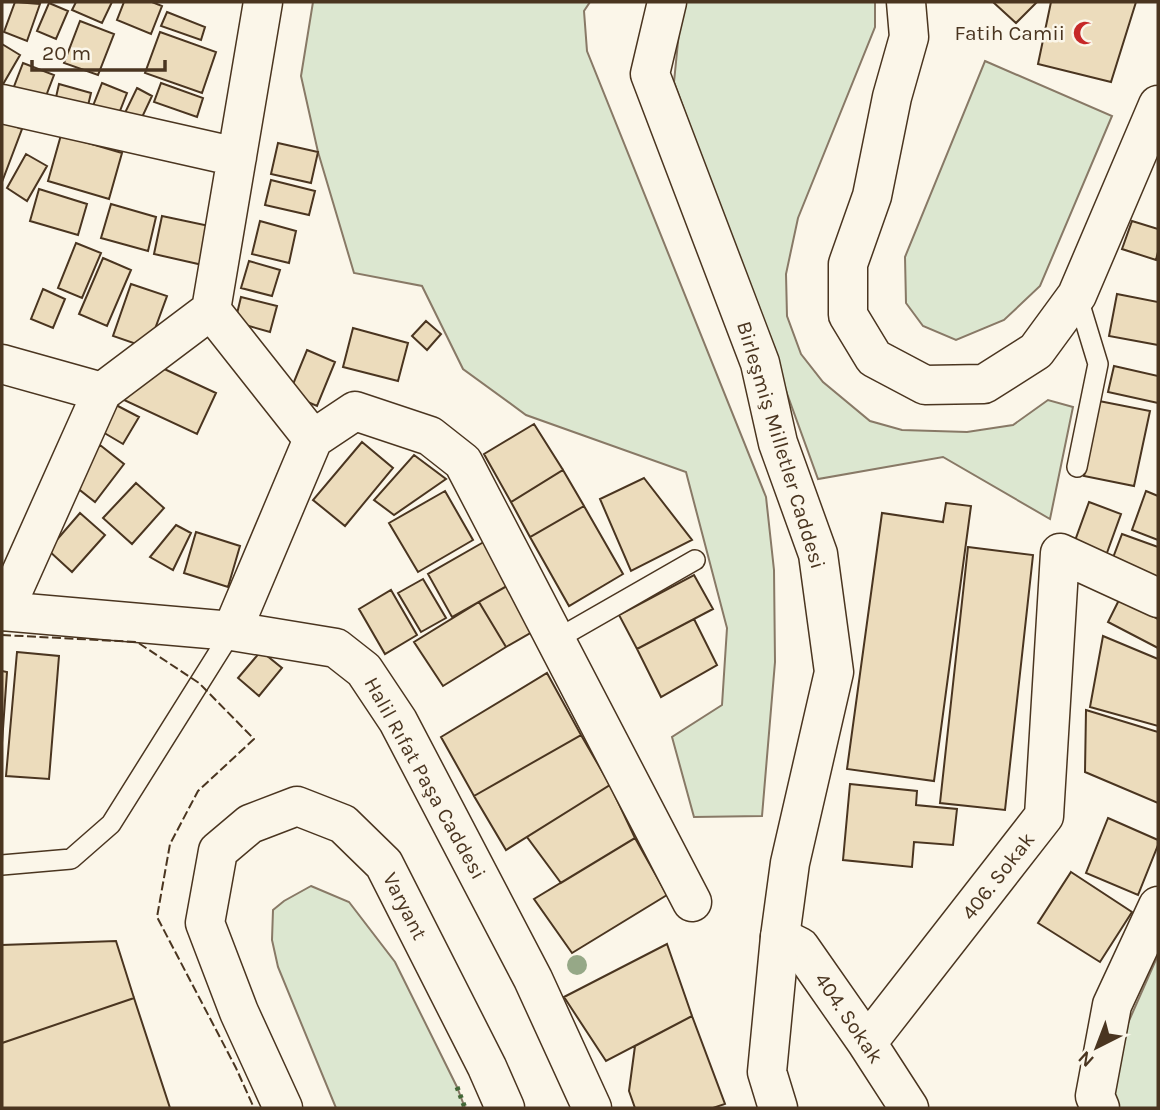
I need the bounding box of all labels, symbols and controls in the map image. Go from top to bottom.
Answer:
mosque icon: Fatih Camii [1071,19,1099,47]
place label: Fatih Camii [955,21,1065,45]
scale bar [32,28,164,72]
text: 20 m [42,41,91,65]
street label: Birleşmiş Milletler Caddesi [732,318,830,572]
street label: Halil Rıfat Paşa Caddesi [359,673,491,883]
street label: 406. Sokak [956,827,1040,925]
street label: Varyant [378,868,432,944]
street label: 404. Sokak [810,968,888,1068]
north arrow [1062,1012,1132,1082]
text: N [1074,1046,1099,1072]

